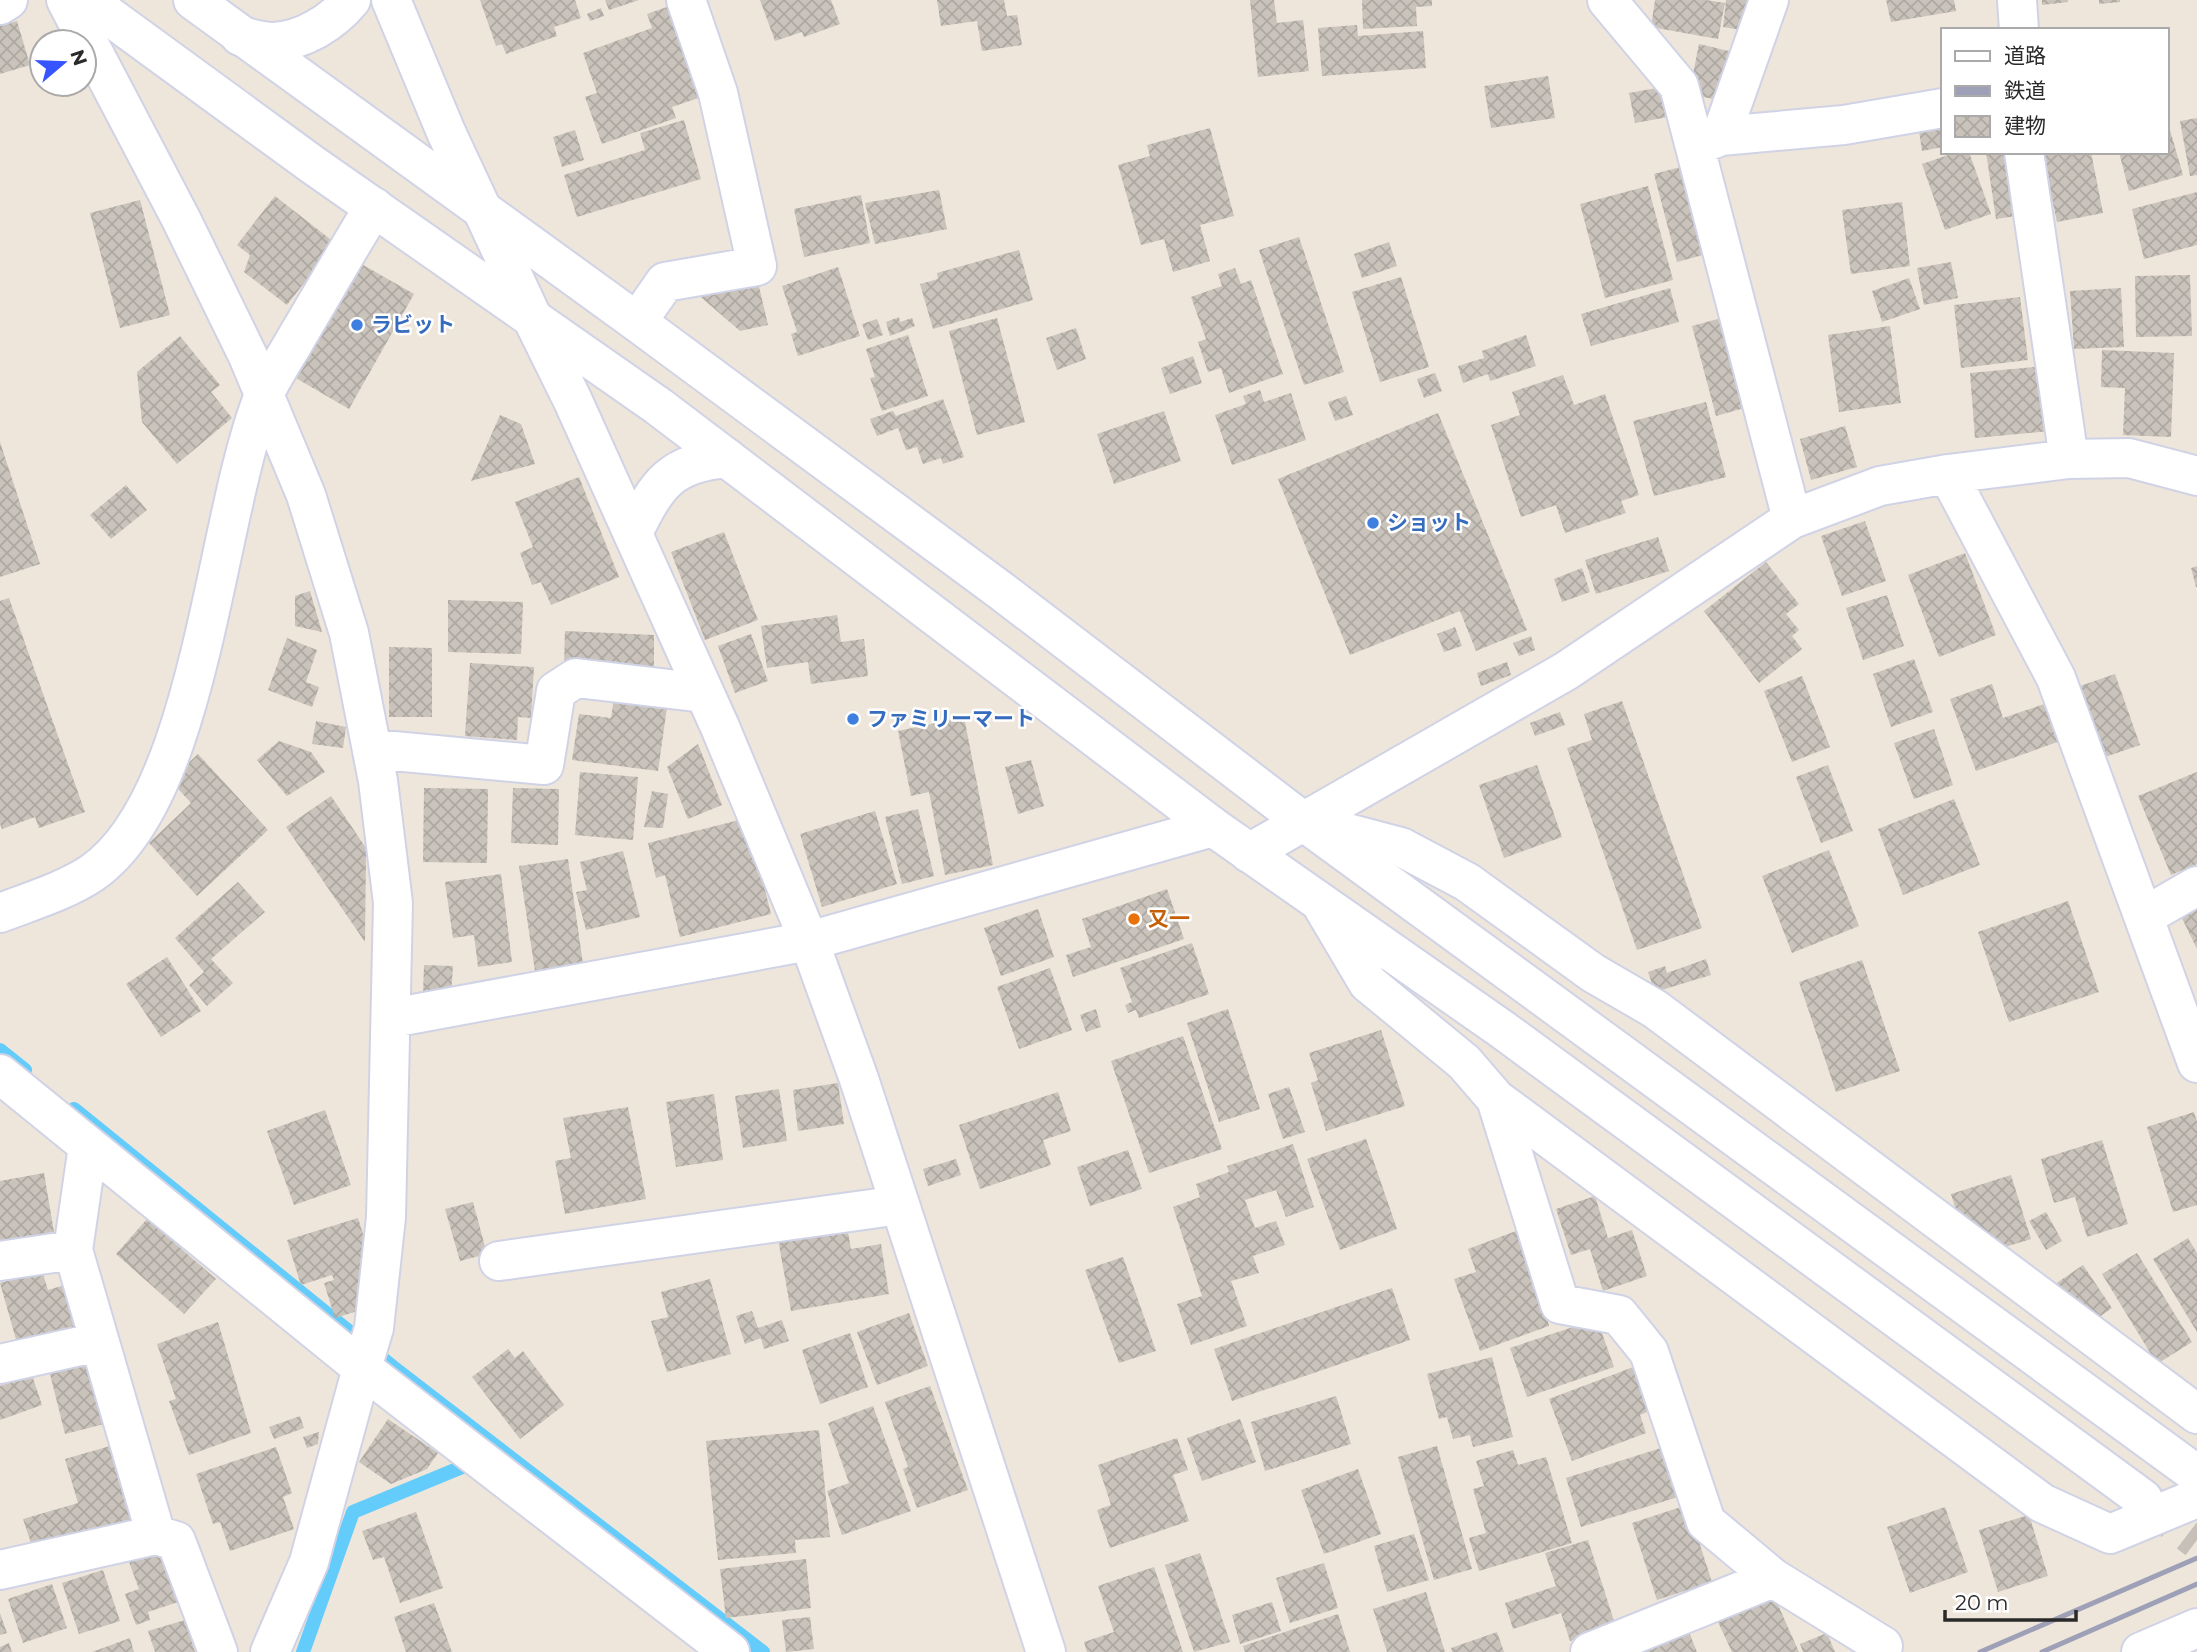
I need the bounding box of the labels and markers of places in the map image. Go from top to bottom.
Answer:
place label: ラビット [371,312,455,337]
marker: ラビット [349,317,365,333]
place label: ショット [1387,510,1471,535]
marker: ショット [1365,515,1381,531]
place label: ファミリーマート [867,706,1035,731]
marker: ファミリーマート [845,711,861,727]
place label: 又一 [1148,906,1190,931]
marker: 又一 [1126,911,1142,927]

